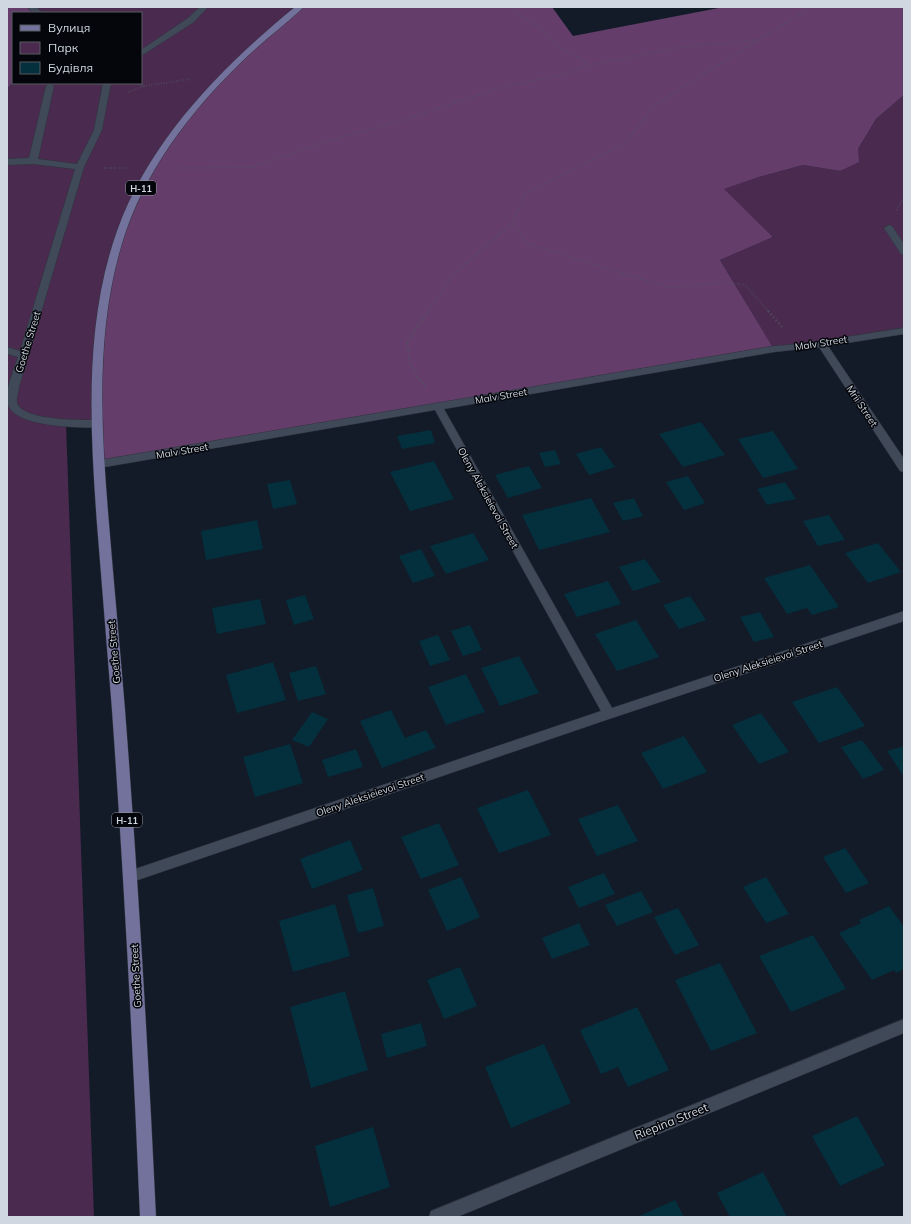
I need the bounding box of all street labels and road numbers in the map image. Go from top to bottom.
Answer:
road number: Н-11 [126,181,156,195]
street label: Goethe Street [12,309,44,374]
street label: Malv Street [794,332,848,354]
street label: Mrii Street [843,383,881,430]
street label: Malv Street [474,385,528,407]
street label: Malv Street [155,440,209,462]
street label: Oleny Aleksieievoi Street [455,445,521,551]
street label: Goethe Street [105,619,123,684]
street label: Oleny Aleksieievoi Street [712,637,825,685]
street label: Oleny Aleksieievoi Street [314,770,426,820]
road number: Н-11 [112,813,142,827]
street label: Goethe Street [128,943,144,1008]
street label: Riepina Street [632,1099,710,1143]

